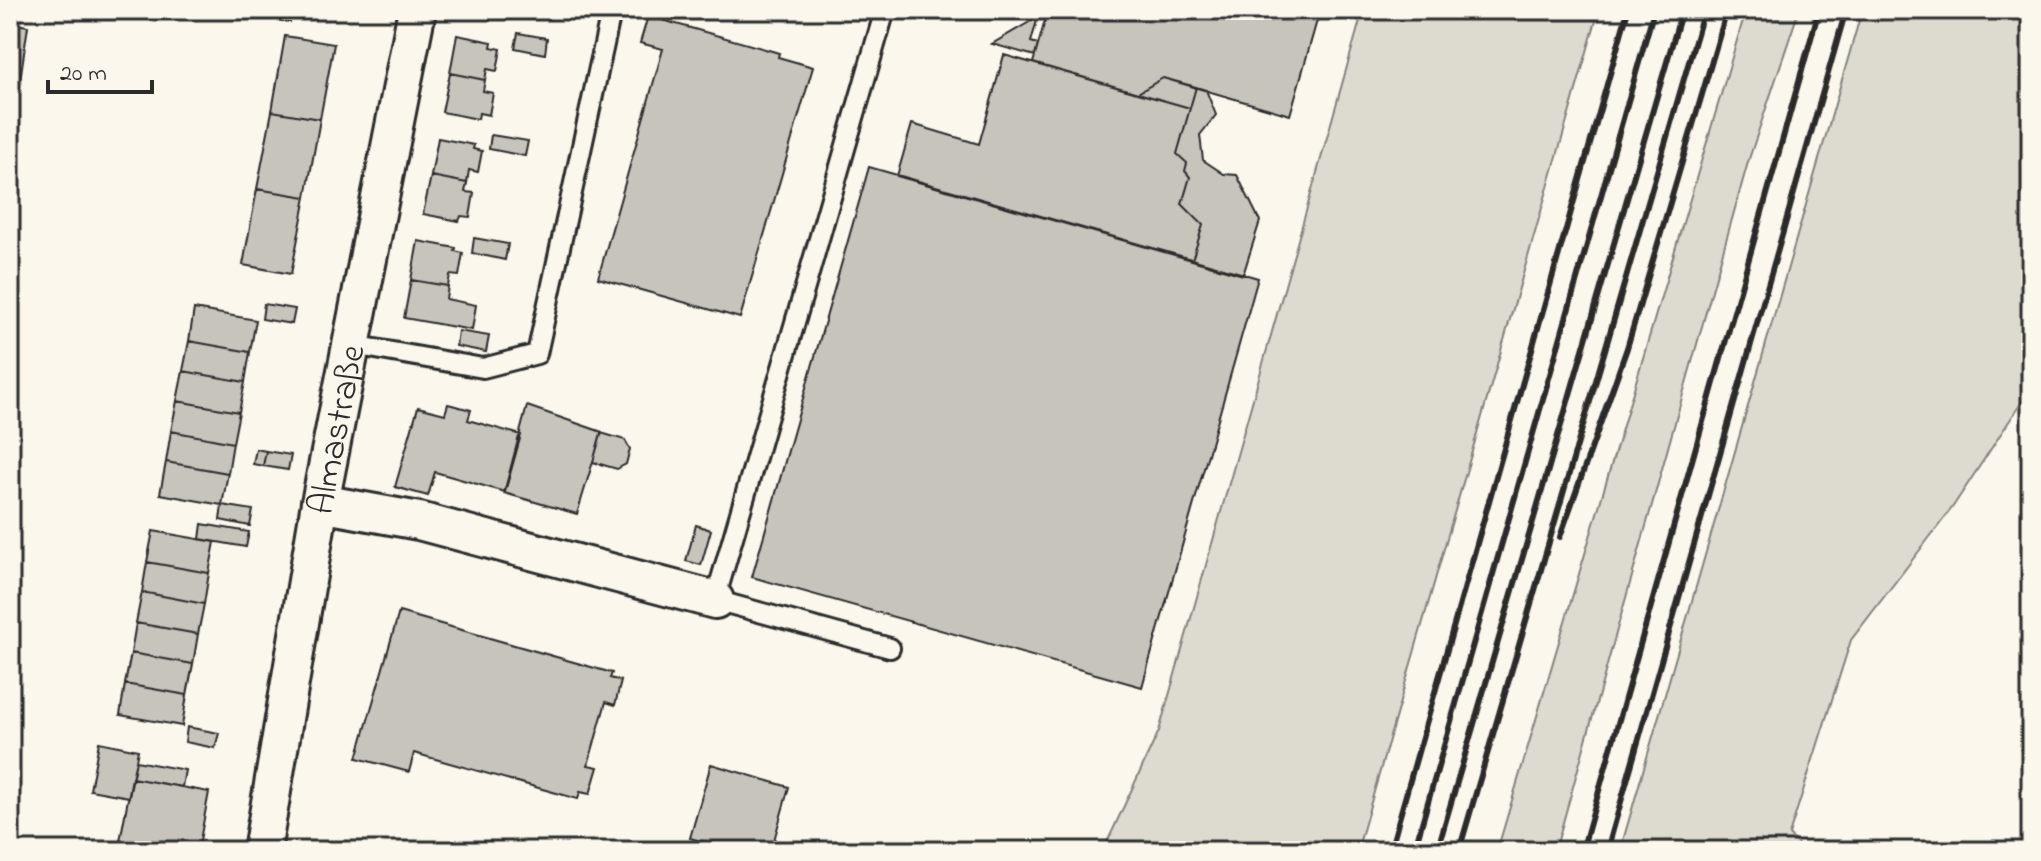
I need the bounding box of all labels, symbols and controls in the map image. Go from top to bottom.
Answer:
scale bar [48,44,152,94]
text: 20 m [60,57,107,92]
street label: Almastraße [296,340,382,519]

